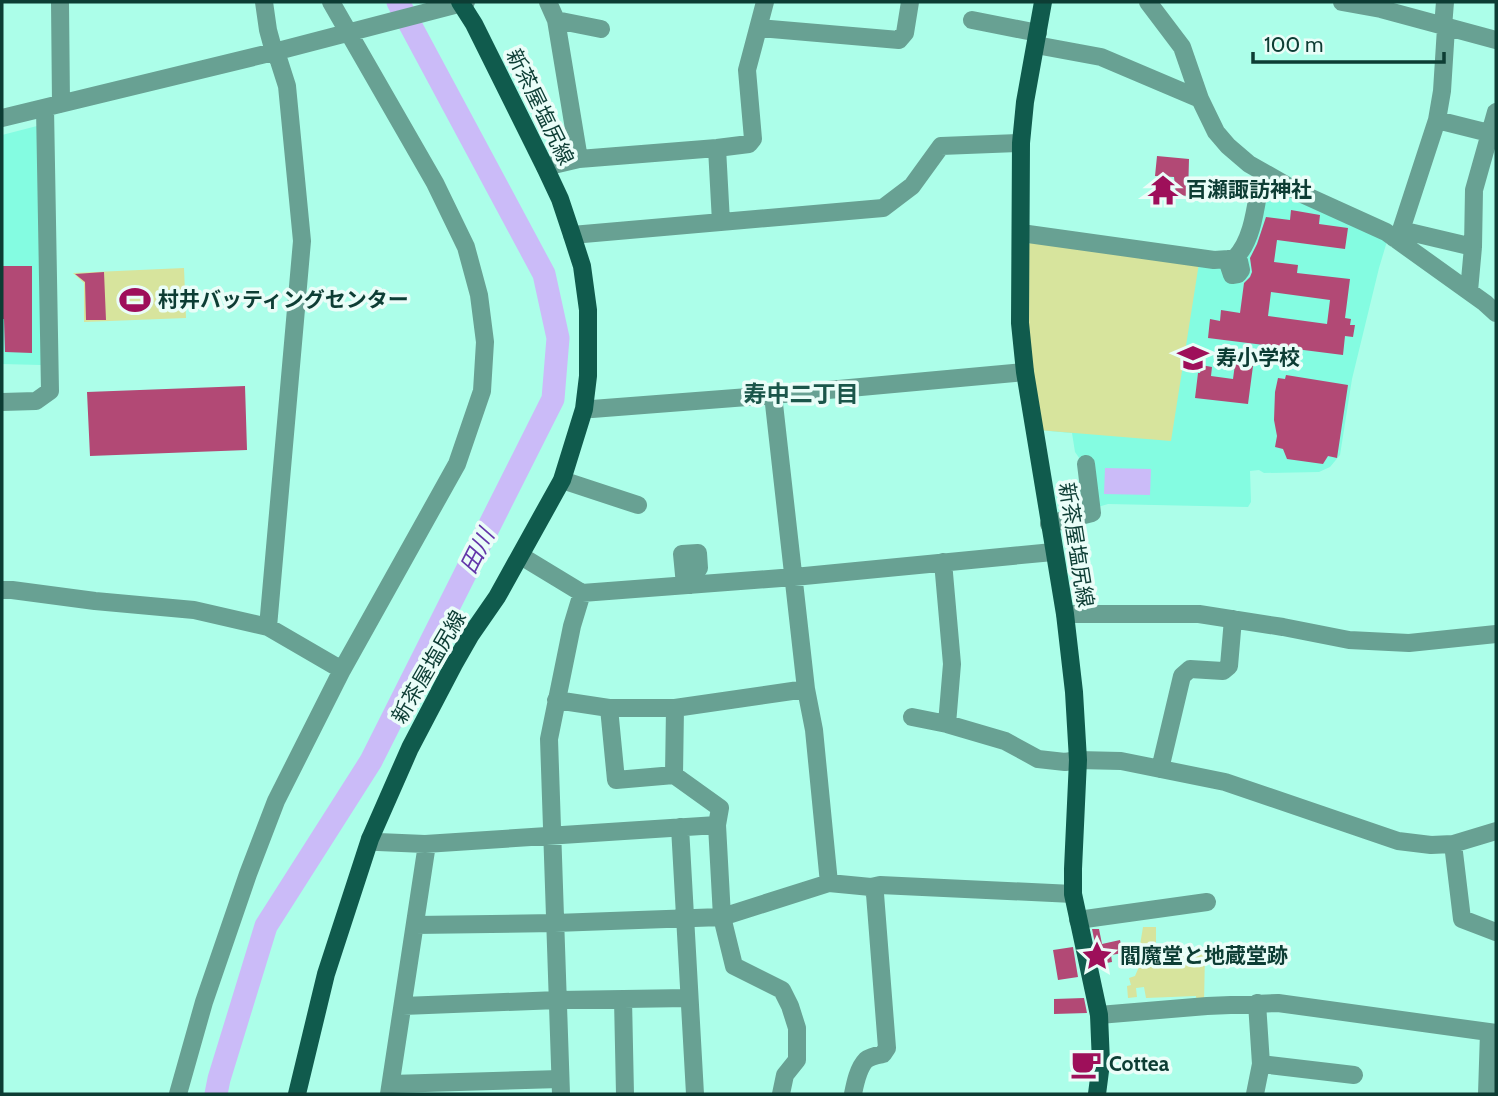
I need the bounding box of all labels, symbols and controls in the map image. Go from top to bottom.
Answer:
scale bar [1253,21,1444,65]
text: 100 m [1264,32,1323,57]
street label: 新茶屋塩尻線 [502,45,579,169]
temple icon: 百瀬諏訪神社 [1146,173,1180,207]
place label: 百瀬諏訪神社 [1186,177,1312,202]
sports icon: 村井バッティングセンター [118,283,152,317]
place label: 村井バッティングセンター [158,287,409,312]
school or university icon: 寿小学校 [1176,341,1210,375]
place label: 寿小学校 [1216,345,1300,370]
district label: 寿中二丁目 [744,380,859,408]
street label: 新茶屋塩尻線 [1054,481,1099,609]
water label: 田川 [454,521,501,578]
street label: 新茶屋塩尻線 [386,606,471,728]
place icon: 閻魔堂と地蔵堂跡 [1080,939,1114,973]
place label: 閻魔堂と地蔵堂跡 [1120,943,1288,968]
cafe icon: Cottea [1069,1047,1103,1081]
place label: Cottea [1109,1051,1170,1076]

